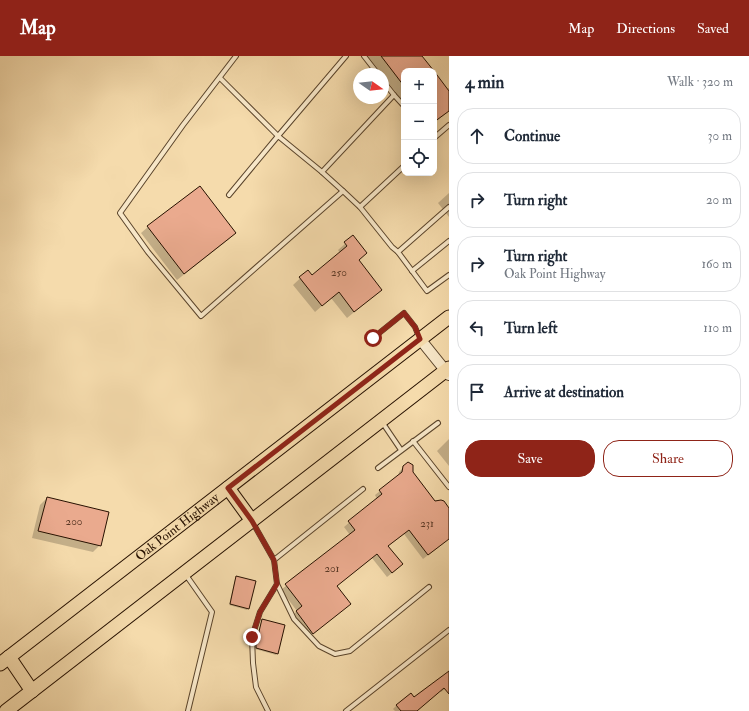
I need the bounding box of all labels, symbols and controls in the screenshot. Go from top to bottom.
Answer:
text: Map [20,16,56,40]
text: Map [568,20,594,37]
text: Directions [616,20,675,37]
text: Saved [697,20,729,37]
north arrow [353,68,389,104]
map controls [401,68,437,176]
button: + [401,68,437,104]
text: 4 min [465,72,504,93]
text: Walk · 320 m [667,74,733,90]
button: − [401,104,437,140]
icon: ahead [466,125,488,147]
text: Continue [504,127,560,146]
text: 30 m [708,128,732,144]
button: locate [401,140,437,176]
icon: right [466,189,488,211]
text: Turn right [504,191,567,210]
text: 20 m [706,192,732,208]
text: Turn right [504,247,567,266]
icon: right [466,253,488,275]
text: 160 m [701,256,732,272]
house number: 250 [331,266,347,279]
text: Oak Point Highway [504,266,605,282]
icon: left [466,317,488,339]
text: Turn left [504,319,558,338]
text: 110 m [703,320,732,336]
route start [364,329,382,347]
icon: arrive [466,381,488,403]
text: Arrive at destination [504,383,624,402]
button: Save [465,440,595,477]
button: Share [603,440,733,477]
street label: Oak Point Highway [132,489,223,564]
house number: 200 [66,515,83,528]
house number: 231 [420,517,434,530]
house number: 201 [324,562,340,575]
route end [243,628,261,646]

